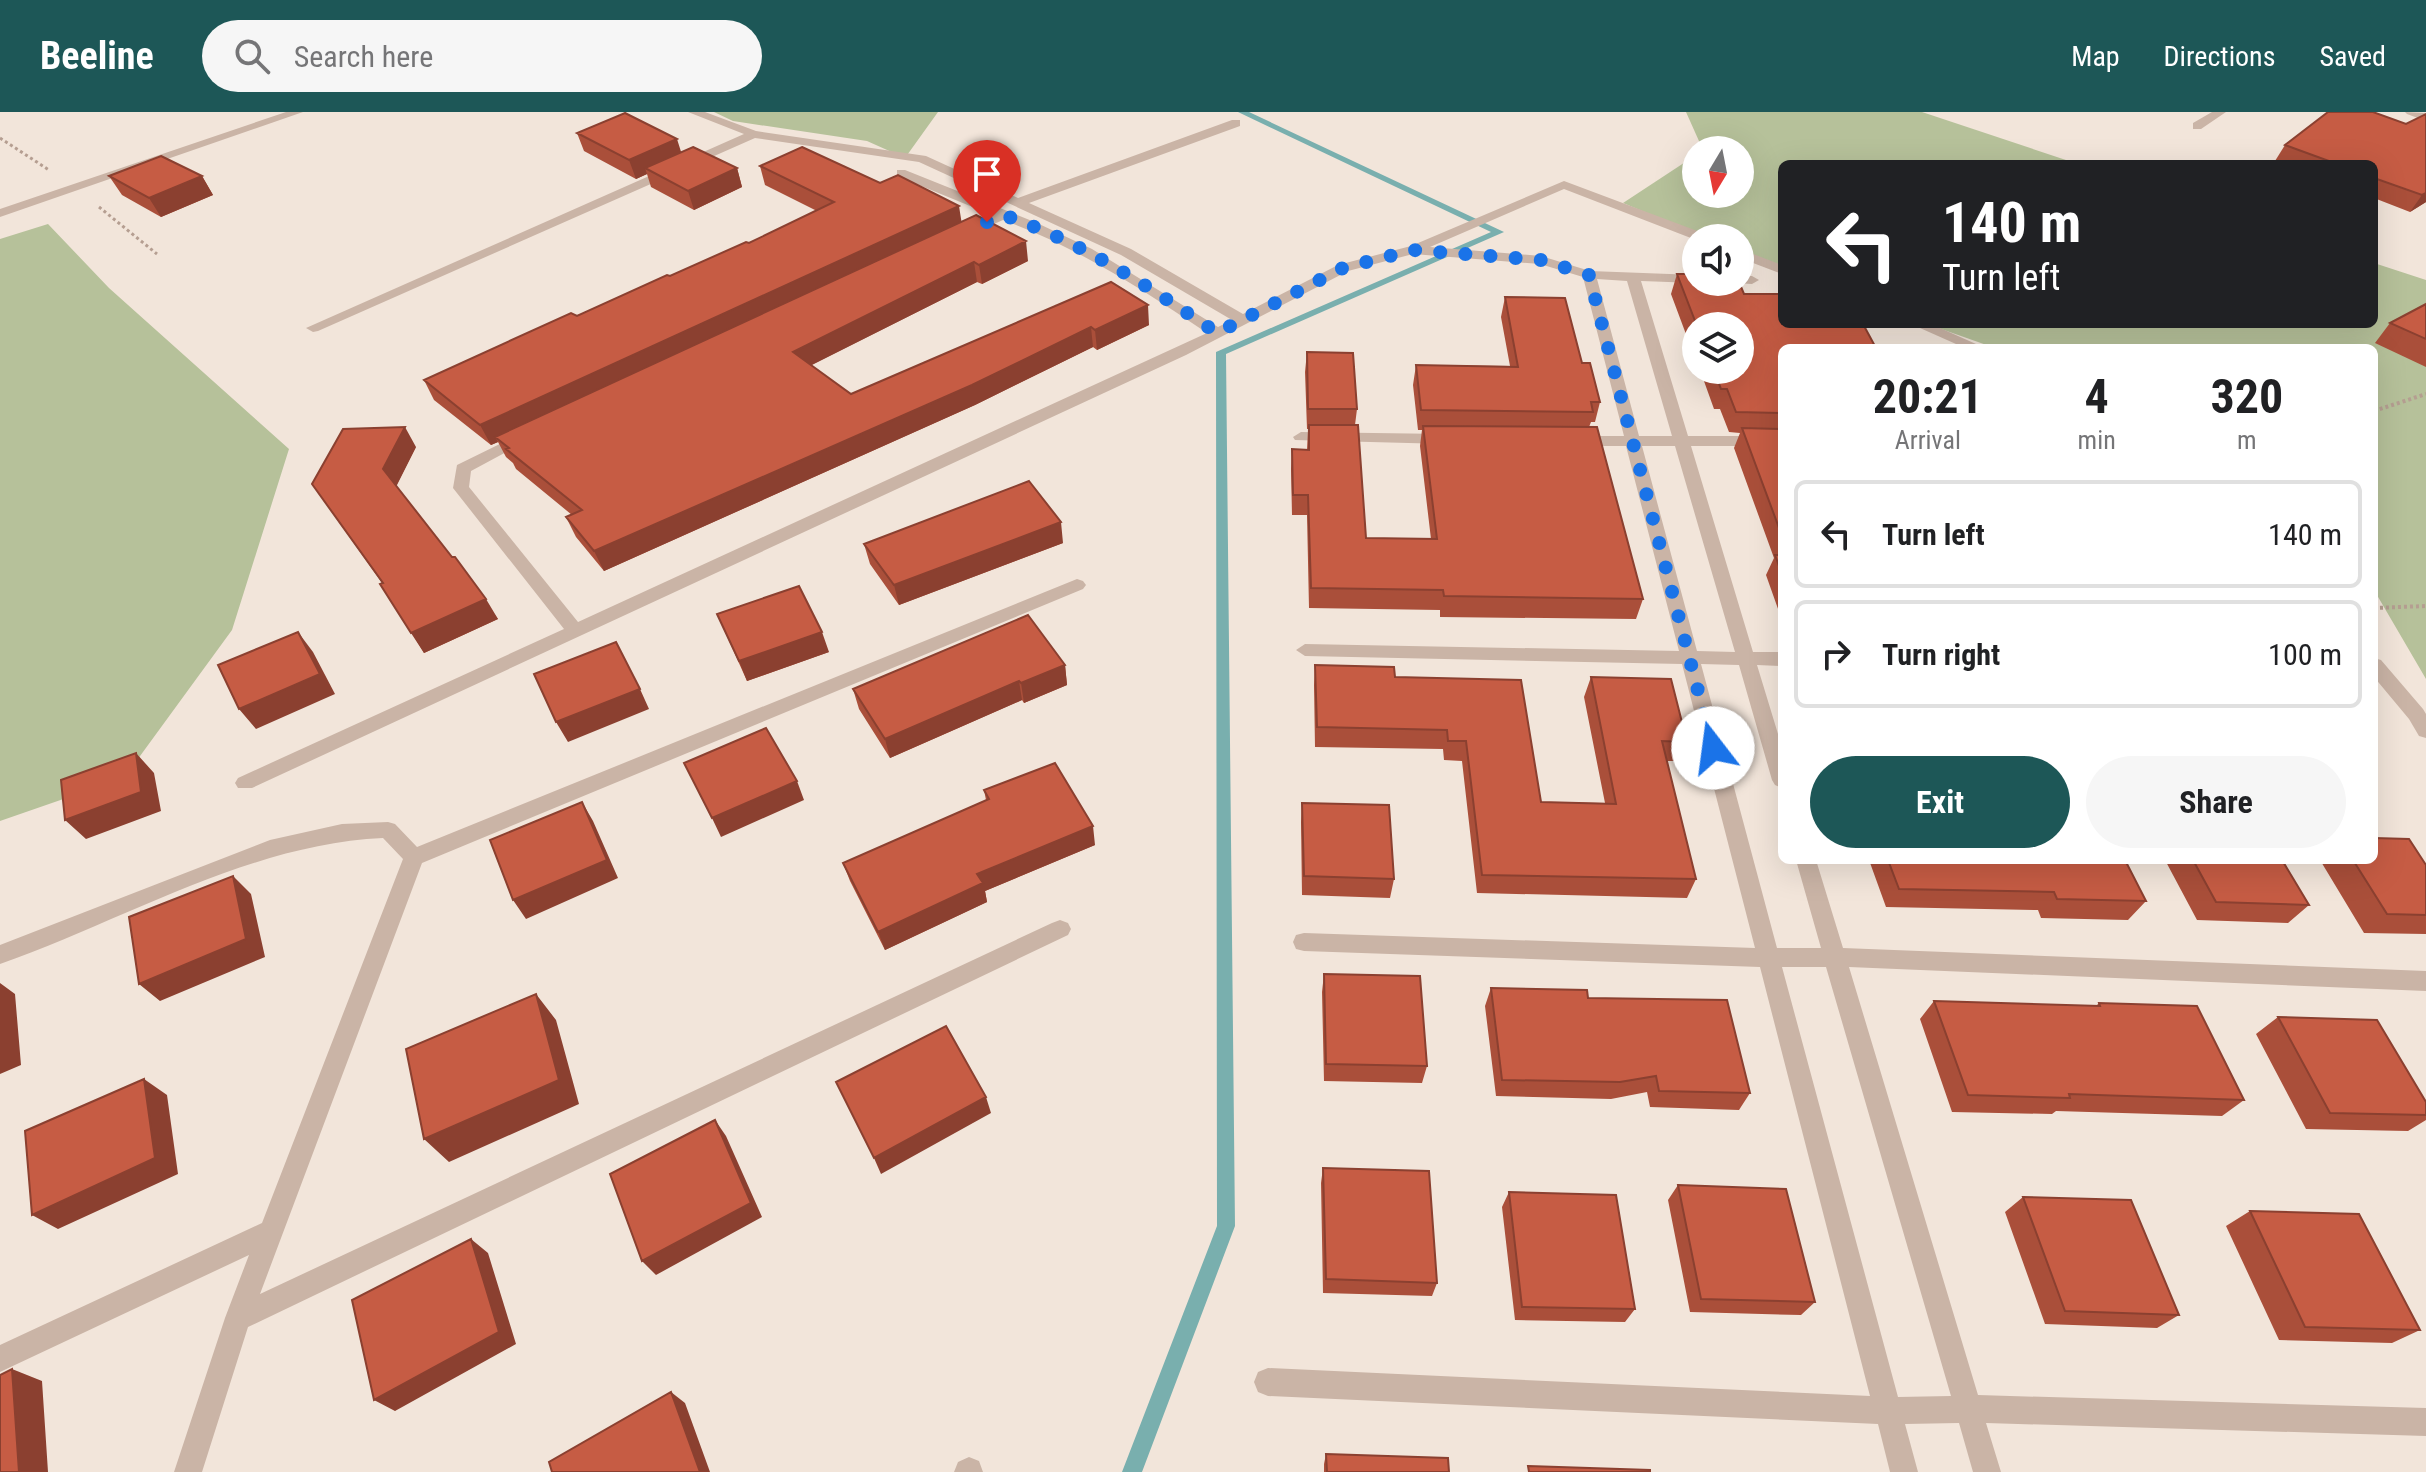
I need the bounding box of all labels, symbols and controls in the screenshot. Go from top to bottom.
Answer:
search box [202,20,762,92]
text: Beeline [40,34,154,78]
icon: search [230,34,274,78]
text: Search here [294,39,433,74]
text: Map [2071,40,2120,73]
text: Directions [2164,40,2275,73]
text: Saved [2319,40,2386,73]
north arrow [1682,136,1754,208]
map controls [1682,136,1754,384]
pin [953,140,1021,222]
icon: arrive [965,152,1009,196]
text: 140 m [1942,190,2081,256]
icon: left [1810,192,1914,296]
button: sound [1682,224,1754,296]
text: Turn left [1942,257,2060,299]
button: layers [1682,312,1754,384]
text: 20:21 [1873,368,1983,425]
text: 4 [2085,368,2109,425]
text: 320 [2210,368,2283,425]
text: Arrival [1895,425,1961,455]
text: min [2078,425,2116,455]
text: m [2237,425,2257,455]
icon: left [1814,512,1858,556]
text: Turn left [1882,517,1985,552]
text: 140 m [2268,517,2342,552]
icon: right [1814,632,1858,676]
text: Turn right [1882,637,2000,672]
text: 100 m [2268,637,2342,672]
position arrow [1671,706,1755,790]
button: Exit [1810,756,2070,848]
button: Share [2086,756,2346,848]

